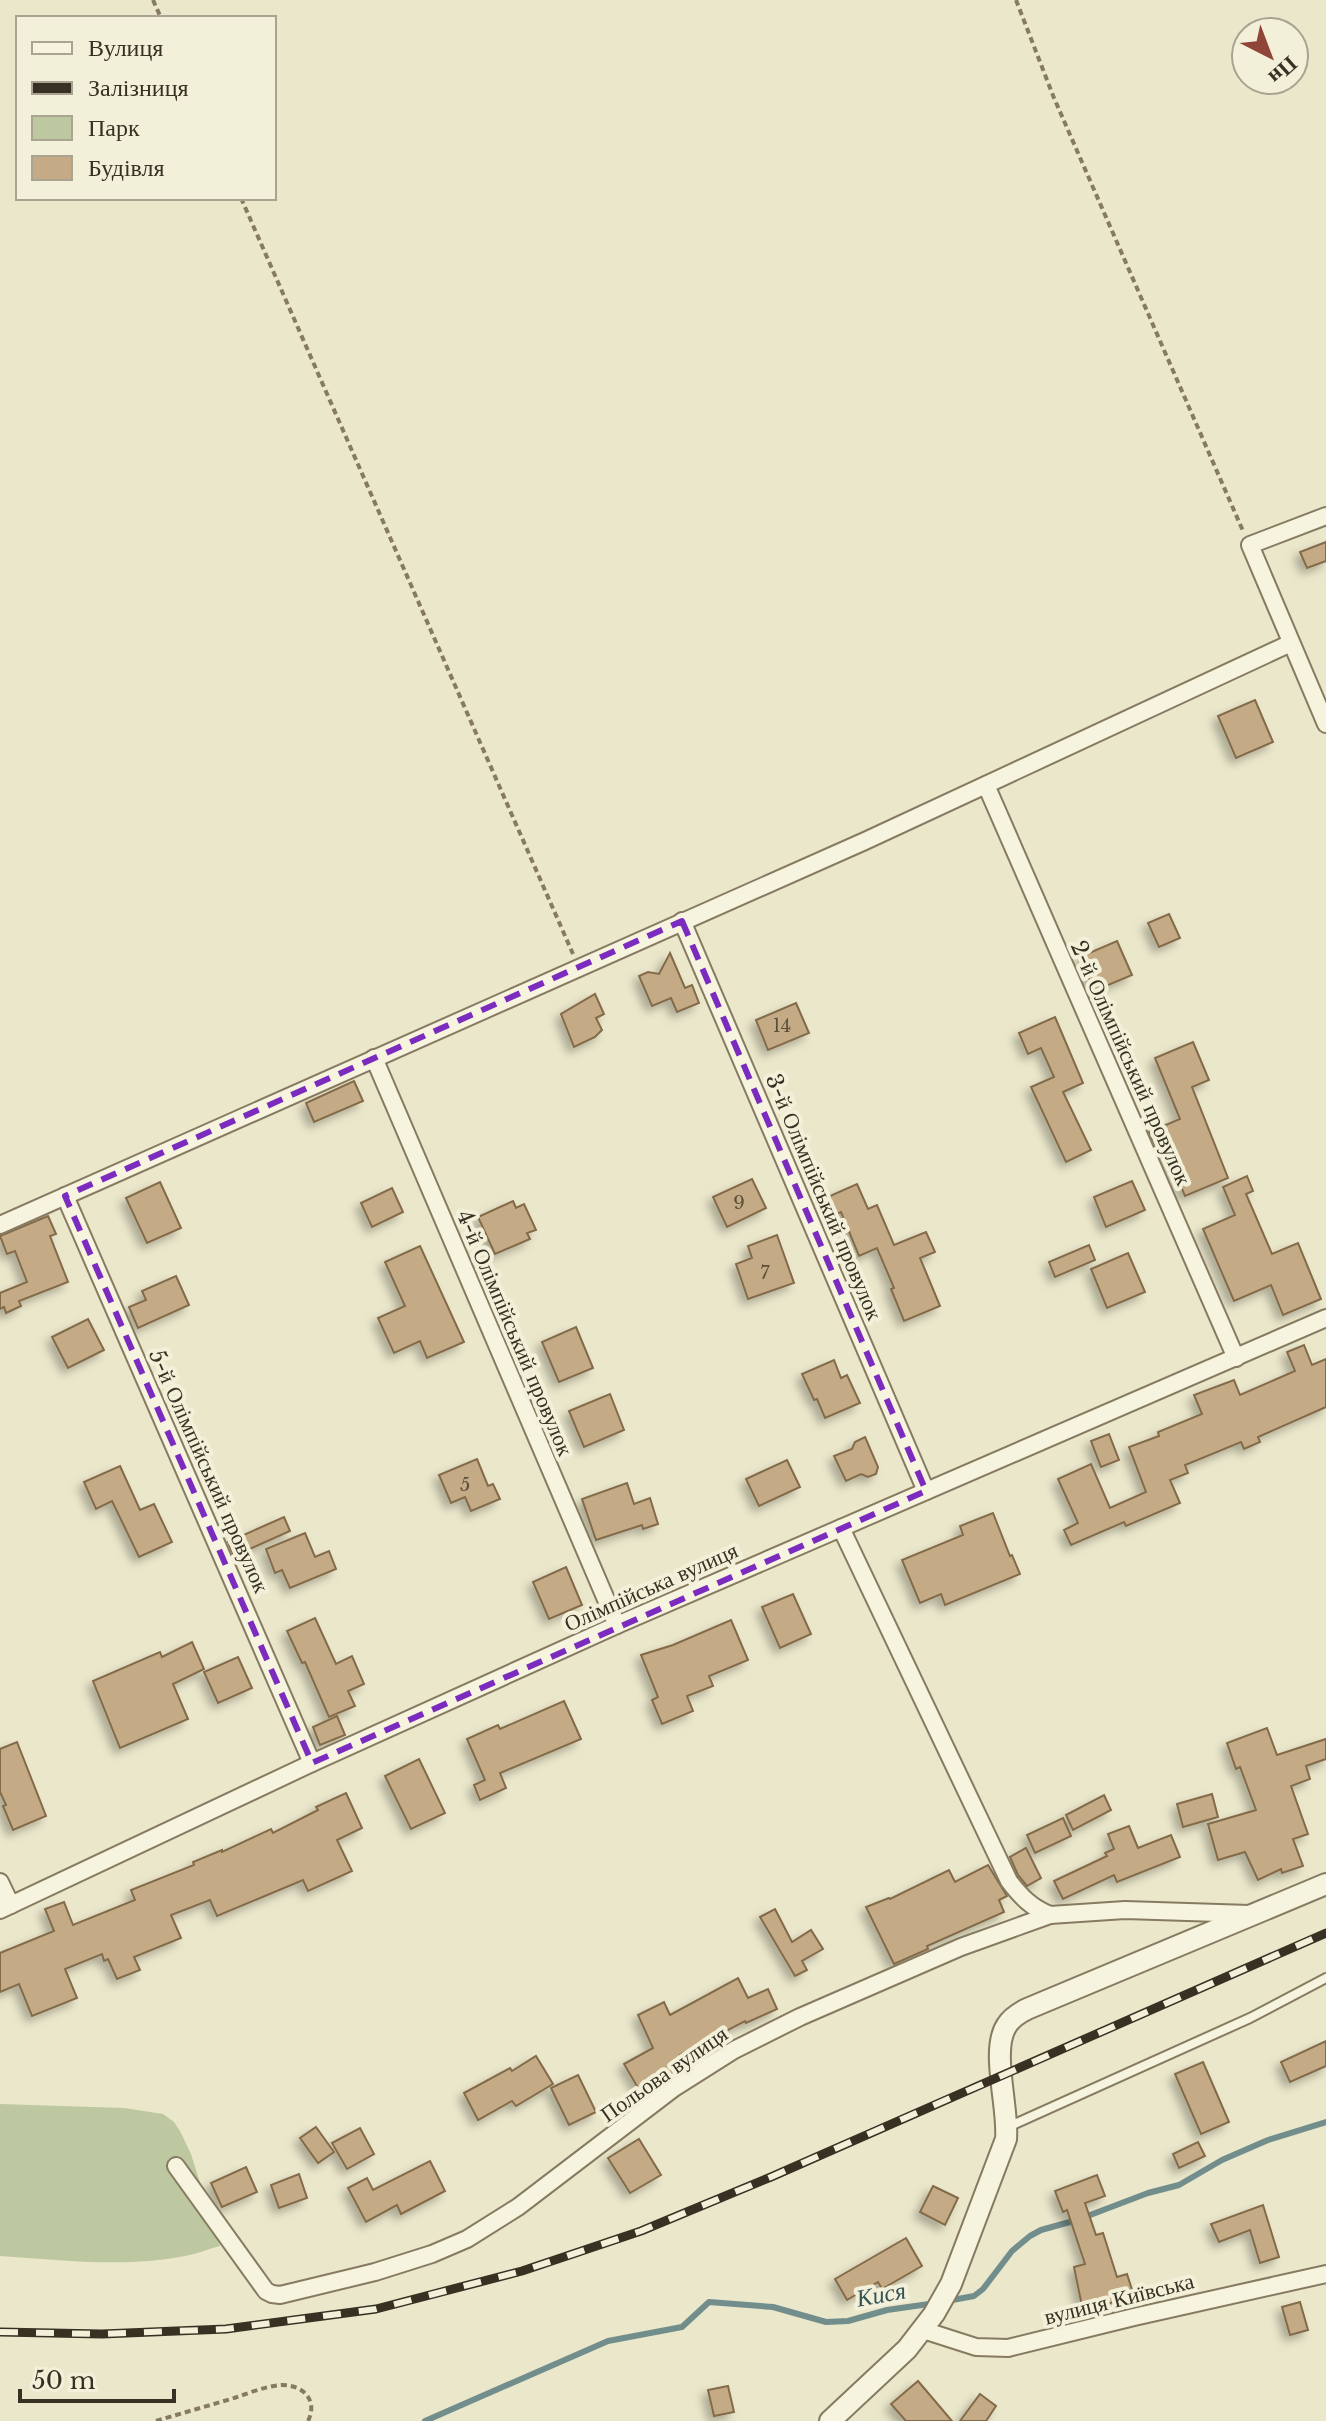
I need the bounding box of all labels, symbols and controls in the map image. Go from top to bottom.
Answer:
legend [16,16,276,200]
north arrow [1230,16,1310,96]
text: Вулиця [88,33,163,62]
text: Пн [1263,50,1303,91]
text: Залізниця [88,73,189,102]
text: Парк [88,113,140,142]
text: Будівля [88,153,165,182]
street label: 2-й Олімпійський провулок [1065,937,1197,1190]
house number: 14 [773,1015,791,1037]
street label: 3-й Олімпійський провулок [760,1070,888,1324]
house number: 9 [733,1192,745,1214]
street label: 4-й Олімпійський провулок [451,1206,579,1460]
house number: 7 [760,1262,770,1284]
street label: 5-й Олімпійський провулок [143,1345,275,1597]
house number: 5 [460,1474,470,1496]
street label: Олімпійська вулиця [560,1537,742,1637]
street label: Польова вулиця [595,2020,733,2128]
street label: вулиця Київська [1041,2267,1197,2331]
water label: Кися [853,2275,908,2313]
scale bar [20,2353,174,2403]
text: 50 m [32,2366,96,2395]

